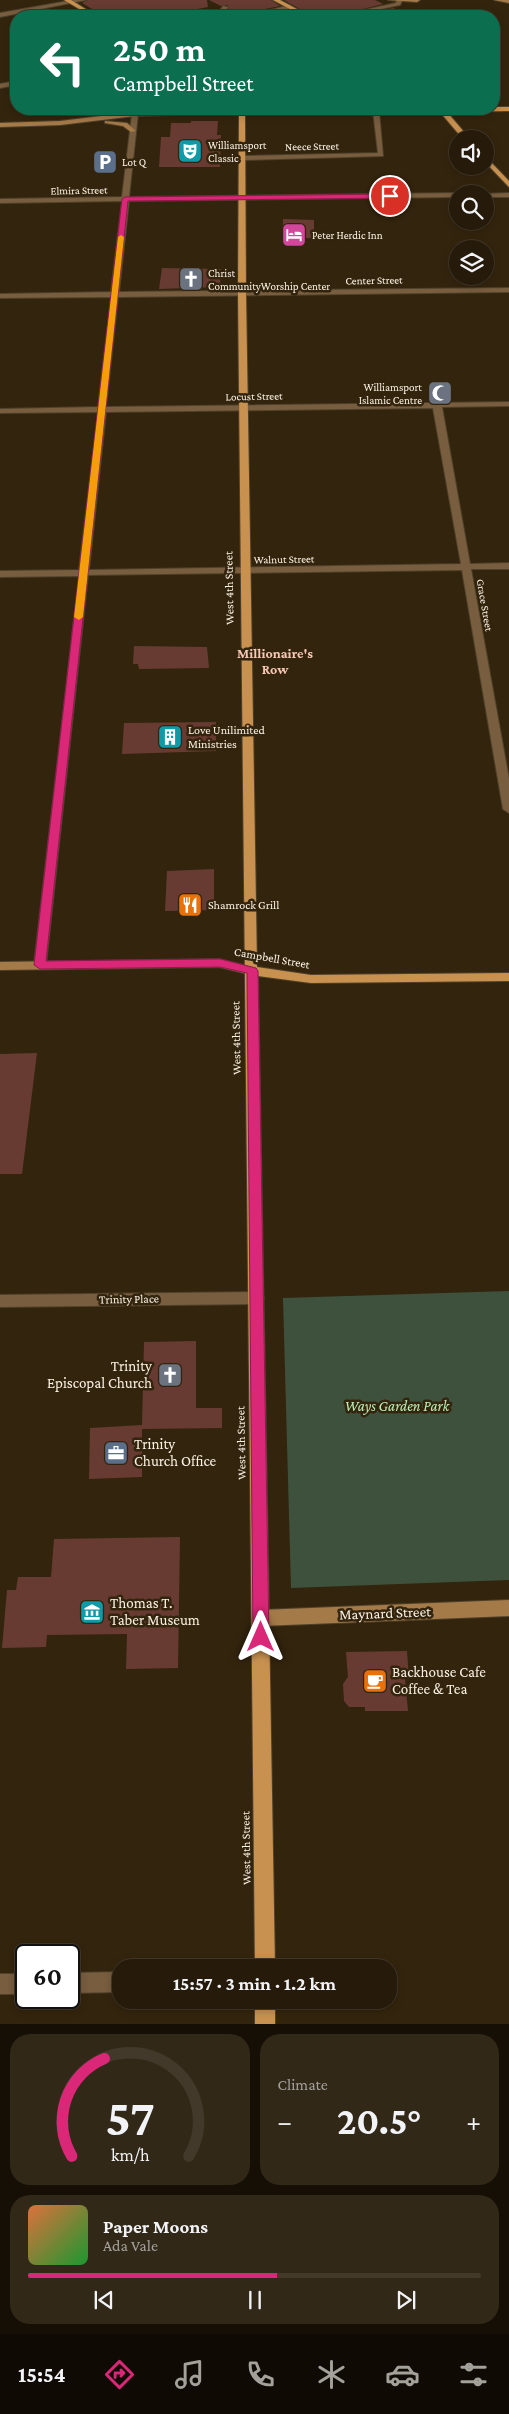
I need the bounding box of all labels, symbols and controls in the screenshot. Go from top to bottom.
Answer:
icon: left [30,30,95,95]
text: 250 m [113,30,206,69]
text: Campbell Street [113,71,253,96]
map controls [449,130,494,285]
button: sound [449,130,494,175]
theatre icon: Williamsport Classic [177,138,203,164]
place label: Williamsport Classic [208,139,267,164]
street label: Neece Street [285,140,339,152]
parking icon: Lot Q [92,149,118,175]
place label: Lot Q [122,156,147,168]
pin [369,175,411,217]
icon: arrive [376,182,404,210]
street label: Elmira Street [50,183,108,196]
button: search [449,185,494,230]
hotel icon: Peter Herdic Inn [281,222,307,248]
place label: Peter Herdic Inn [312,229,383,241]
button: layers [449,240,494,285]
church icon: Christ CommunityWorship Center [178,266,204,292]
place label: Christ CommunityWorship Center [208,267,330,293]
street label: Center Street [345,273,403,286]
mosque icon: Williamsport Islamic Centre [427,380,453,406]
place label: Williamsport Islamic Centre [359,381,422,406]
street label: Locust Street [225,389,283,402]
street label: West 4th Street [221,550,237,625]
street label: Walnut Street [253,552,315,566]
street label: Grace Street [474,578,496,632]
district label: Millionaire's Row [237,645,313,677]
place label: Love Unilimited Ministries [188,723,265,751]
building icon: Love Unilimited Ministries [157,724,183,750]
restaurant icon: Shamrock Grill [177,892,203,918]
place label: Shamrock Grill [208,898,279,912]
street label: Campbell Street [233,944,312,972]
street label: West 4th Street [228,1000,244,1075]
street label: Trinity Place [99,1291,159,1307]
place label: Trinity Episcopal Church [47,1358,152,1392]
church icon: Trinity Episcopal Church [157,1362,183,1388]
park label: Ways Garden Park [345,1398,451,1415]
street label: West 4th Street [233,1405,249,1480]
place label: Trinity Church Office [134,1436,217,1469]
office icon: Trinity Church Office [103,1440,129,1466]
place label: Thomas T. Taber Museum [110,1595,200,1628]
museum icon: Thomas T. Taber Museum [79,1599,105,1625]
street label: Maynard Street [339,1603,432,1624]
position arrow [234,1610,286,1662]
place label: Backhouse Cafe Coffee & Tea [392,1664,486,1697]
cafe icon: Backhouse Cafe Coffee & Tea [362,1668,388,1694]
street label: West 4th Street [238,1810,254,1885]
speed limit sign: 60 [15,1944,80,2009]
text: 15:57 · 3 min · 1.2 km [173,1973,336,1994]
text: Climate [278,2076,328,2093]
text: 57 [105,2088,154,2146]
text: 20.5° [337,2100,422,2142]
text: − [278,2106,292,2137]
text: + [466,2106,481,2137]
text: km/h [110,2145,149,2165]
text: Paper Moons [103,2216,208,2237]
text: Ada Vale [103,2237,158,2254]
icon: previous [90,2286,118,2314]
icon: pause [241,2286,269,2314]
icon: next [392,2286,420,2314]
icon: directions [102,2357,137,2392]
icon: music [172,2357,207,2392]
icon: phone [243,2357,278,2392]
icon: climate [314,2357,349,2392]
icon: car [385,2357,420,2392]
icon: filters [456,2357,491,2392]
text: 15:54 [18,2362,66,2387]

